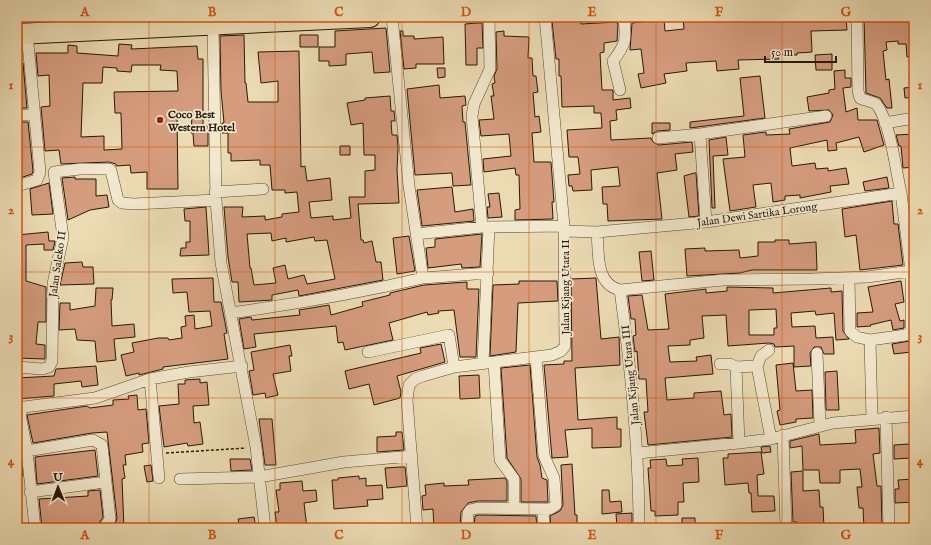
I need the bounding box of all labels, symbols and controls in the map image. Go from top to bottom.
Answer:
text: A [80,4,91,21]
text: B [208,4,217,21]
text: C [334,4,344,21]
text: D [461,4,472,21]
text: E [587,4,597,21]
text: F [715,4,724,21]
text: G [841,4,852,21]
scale bar [765,38,836,64]
text: 50 m [771,45,793,60]
text: 1 [9,77,14,94]
text: 1 [918,77,923,94]
place label: Coco Best Western Hotel [167,108,236,135]
marker: Coco Best Western Hotel [155,115,165,125]
street label: Jalan Dewi Sartika Lorong [694,199,819,231]
text: 2 [8,202,14,219]
text: 2 [917,202,923,219]
street label: Jalan Saleko II [46,230,70,300]
street label: Jalan Kijang Utara II [559,239,573,337]
street label: Jalan Kijang Utara III [619,324,643,428]
text: 3 [9,328,14,345]
text: 3 [918,328,923,345]
text: 4 [8,453,15,470]
text: 4 [917,453,924,470]
north arrow [38,467,78,507]
text: U [52,471,63,485]
text: A [80,527,91,544]
text: B [208,527,217,544]
text: C [334,527,344,544]
text: D [461,527,472,544]
text: E [587,527,597,544]
text: F [715,527,724,544]
text: G [841,527,852,544]

